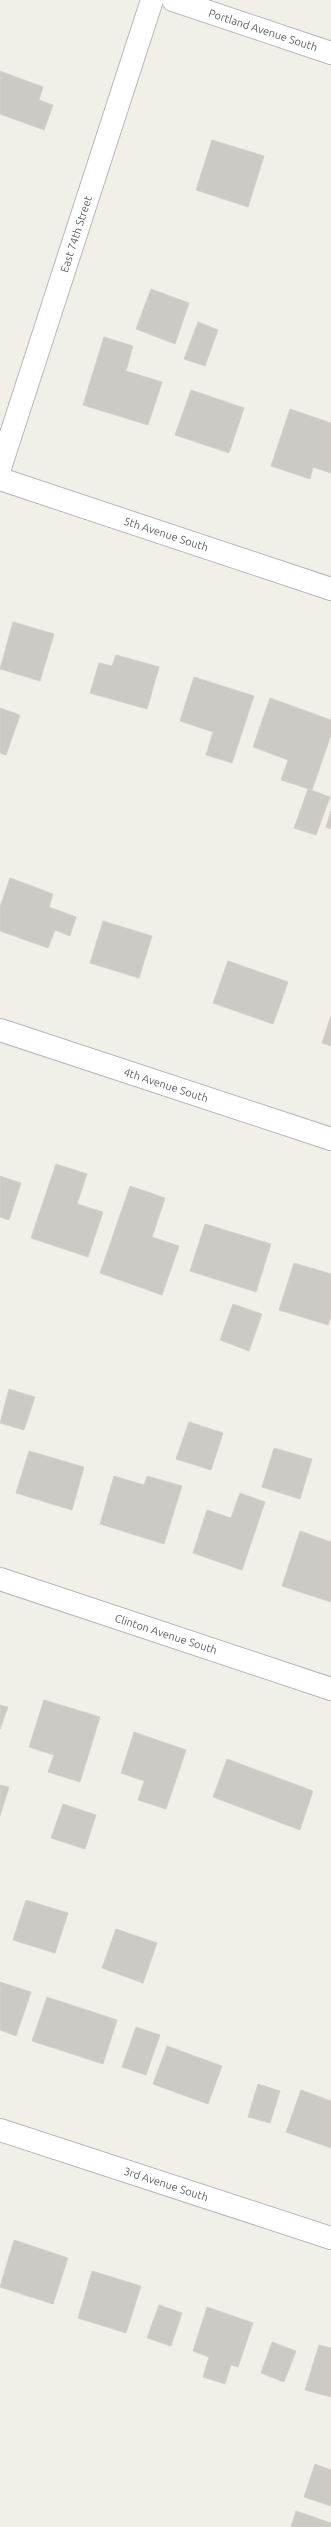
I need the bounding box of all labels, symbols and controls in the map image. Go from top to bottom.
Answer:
street label: Portland Avenue South [207,7,319,53]
street label: East 74th Street [58,194,94,274]
street label: 5th Avenue South [122,515,210,553]
street label: 4th Avenue South [122,1066,210,1104]
street label: Clinton Avenue South [113,1612,219,1656]
street label: 3rd Avenue South [122,2165,210,2203]

